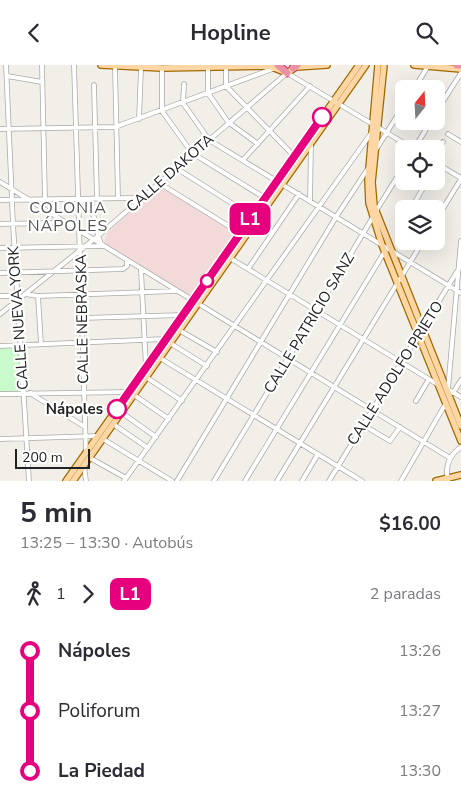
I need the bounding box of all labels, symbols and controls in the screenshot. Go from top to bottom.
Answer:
text: Hopline [190,18,271,48]
icon: back [20,19,48,47]
icon: search [413,19,441,47]
north arrow [395,80,445,130]
map controls [395,80,445,250]
unlabelled marker [312,107,332,127]
street label: CALLE DAKOTA [122,129,218,217]
button: locate [395,140,445,190]
district label: COLONIA NÁPOLES [28,197,108,237]
button: layers [395,200,445,250]
line badge: L1 [228,203,272,235]
text: L1 [240,207,260,231]
street label: CALLE NUEVA YORK [3,245,33,390]
street label: CALLE PATRICIO SANZ [259,249,359,397]
street label: CALLE NEBRASKA [71,254,93,384]
unlabelled marker [200,274,214,288]
street label: CALLE ADOLFO PRIETO [342,297,448,449]
place label: Nápoles [46,399,103,419]
marker: Nápoles [107,399,127,419]
scale bar [15,446,90,469]
text: 200 m [22,448,63,467]
text: 5 min [20,494,92,532]
text: $16.00 [379,511,441,537]
text: 13:25 – 13:30 · Autobús [20,532,193,554]
icon: walk [20,580,48,608]
icon: forward [74,580,102,608]
text: L1 [120,582,141,606]
text: 1 [56,583,66,605]
text: 2 paradas [370,583,441,605]
text: Nápoles [58,638,131,664]
text: 13:26 [399,640,441,662]
text: Poliforum [58,698,141,724]
text: 13:27 [399,700,441,722]
text: La Piedad [58,758,145,784]
text: 13:30 [399,760,441,782]

